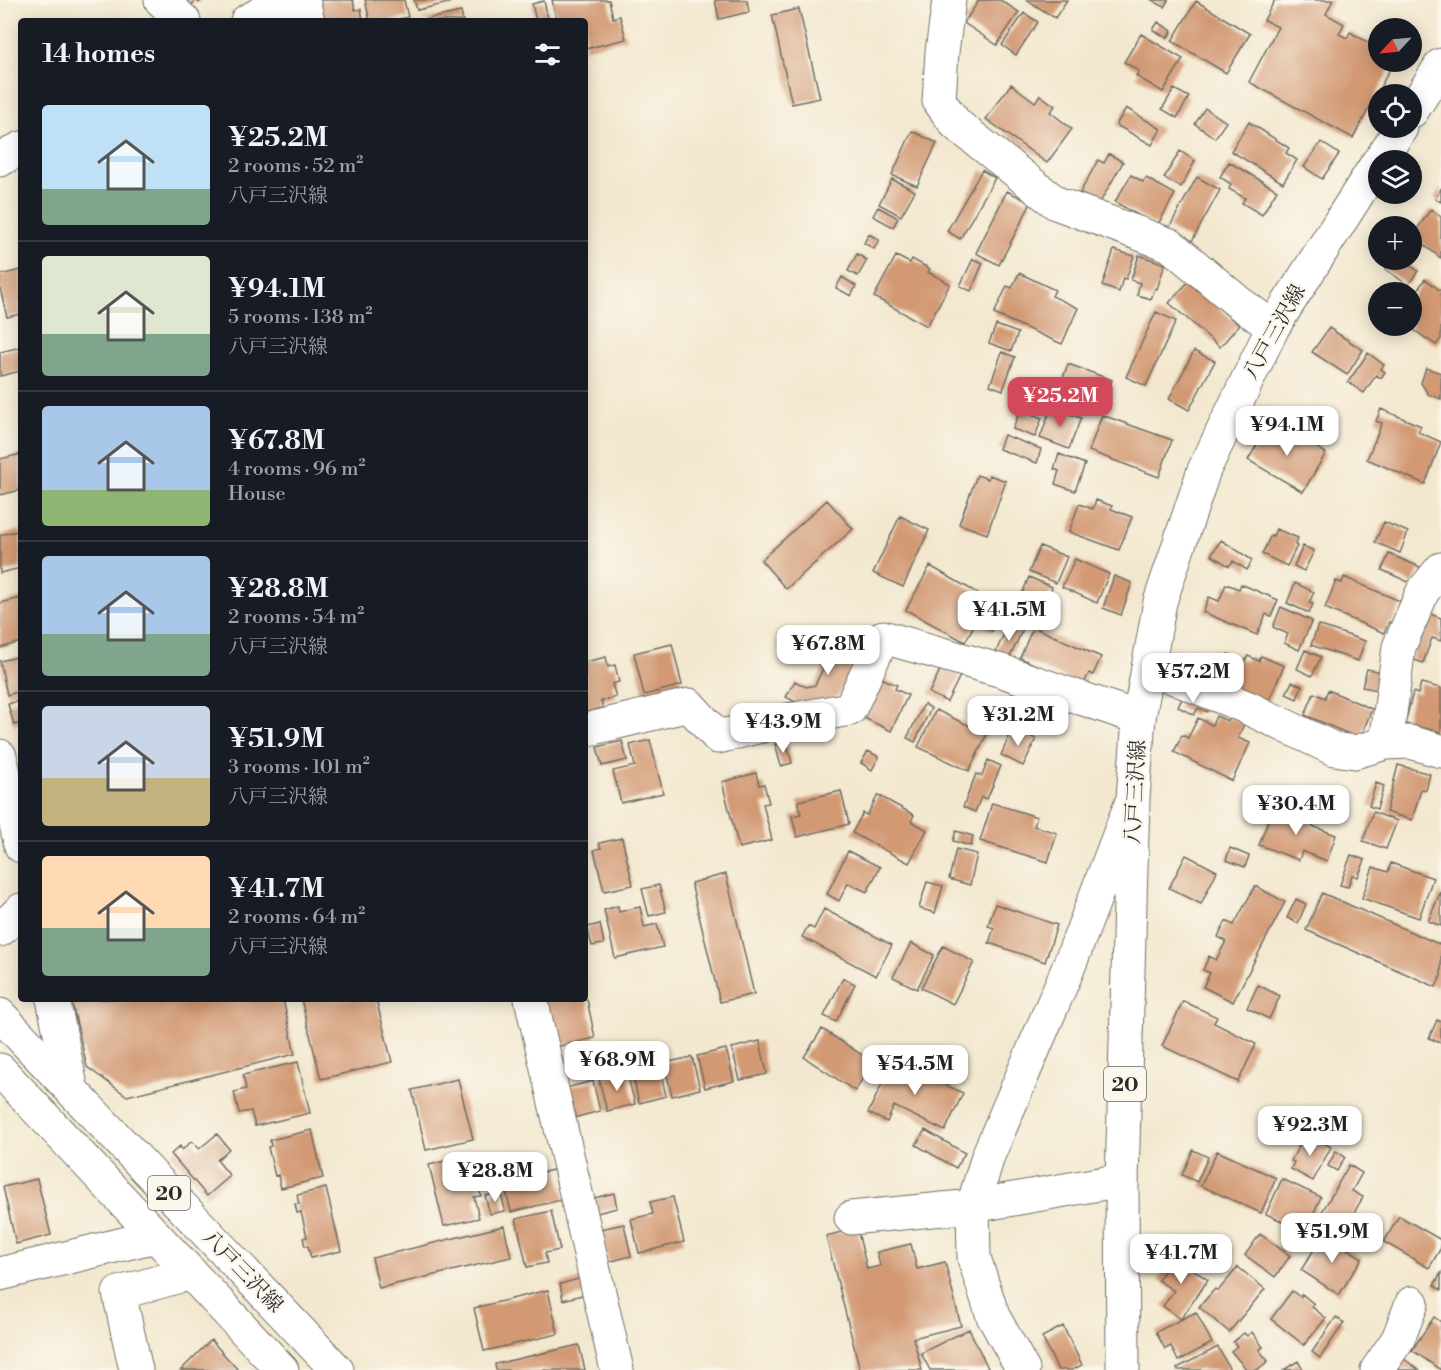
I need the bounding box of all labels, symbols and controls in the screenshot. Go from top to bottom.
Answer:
north arrow [1368,18,1422,72]
map controls [1368,18,1422,336]
text: 14 homes [42,38,155,70]
icon: filters [531,38,564,71]
button: locate [1368,84,1422,138]
text: ¥25.2M [228,122,328,154]
icon: home [90,129,162,201]
button: layers [1368,150,1422,204]
text: 2 rooms · 52 m² [228,154,363,179]
text: 八戸三沢線 [228,184,328,209]
button: + [1368,216,1422,270]
text: ¥94.1M [228,273,325,305]
icon: home [90,280,162,352]
street label: 八戸三沢線 [1238,280,1312,385]
button: − [1368,282,1422,336]
text: 5 rooms · 138 m² [228,305,372,330]
text: 八戸三沢線 [228,335,328,360]
pin: ¥25.2M [1011,377,1109,428]
text: ¥25.2M [1022,384,1098,409]
pin: ¥94.1M [1238,406,1336,457]
text: ¥94.1M [1250,413,1324,438]
text: ¥67.8M [228,425,325,457]
icon: home [90,430,162,502]
text: 4 rooms · 96 m² [228,457,366,482]
text: House [228,482,286,507]
text: ¥28.8M [228,573,329,605]
icon: home [90,580,162,652]
pin: ¥41.5M [960,591,1058,642]
text: ¥41.5M [972,598,1046,623]
text: 2 rooms · 54 m² [228,605,364,630]
pin: ¥67.8M [779,625,877,676]
text: ¥67.8M [791,632,865,657]
text: 八戸三沢線 [228,635,328,660]
pin: ¥57.2M [1144,653,1242,704]
text: ¥57.2M [1156,660,1230,685]
pin: ¥31.2M [969,696,1067,747]
pin: ¥43.9M [734,703,832,754]
text: ¥31.2M [981,703,1055,728]
text: ¥43.9M [744,710,822,735]
text: ¥51.9M [228,723,324,755]
icon: home [90,730,162,802]
street label: 八戸三沢線 [1120,739,1152,845]
text: 3 rooms · 101 m² [228,755,370,780]
text: 八戸三沢線 [228,785,328,810]
pin: ¥30.4M [1247,785,1345,836]
text: ¥30.4M [1256,792,1336,817]
text: ¥41.7M [228,873,324,905]
icon: home [90,880,162,952]
text: 2 rooms · 64 m² [228,905,365,930]
text: 八戸三沢線 [228,935,328,960]
pin: ¥68.9M [568,1041,666,1092]
pin: ¥54.5M [866,1045,964,1096]
text: ¥68.9M [578,1048,656,1073]
text: ¥54.5M [876,1052,954,1077]
road number: 20 [1104,1067,1146,1101]
pin: ¥92.3M [1261,1106,1359,1157]
text: ¥92.3M [1272,1113,1348,1138]
pin: ¥28.8M [446,1152,544,1203]
text: ¥28.8M [456,1159,534,1184]
road number: 20 [148,1176,190,1210]
pin: ¥51.9M [1283,1213,1381,1264]
text: ¥51.9M [1295,1220,1369,1245]
street label: 八戸三沢線 [196,1225,288,1318]
pin: ¥41.7M [1132,1234,1230,1285]
text: ¥41.7M [1144,1241,1218,1266]

